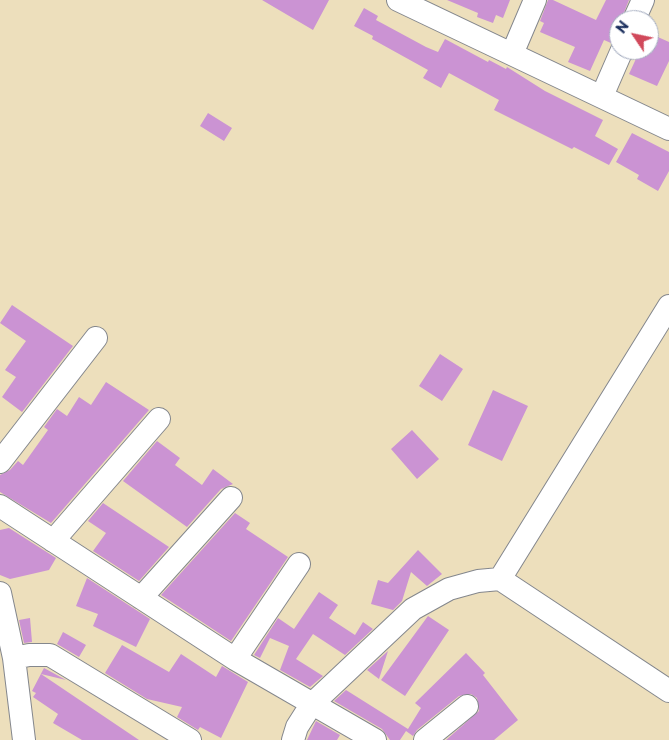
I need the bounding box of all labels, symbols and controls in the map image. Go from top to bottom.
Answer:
north arrow [609,10,659,60]
text: N [610,16,634,37]

